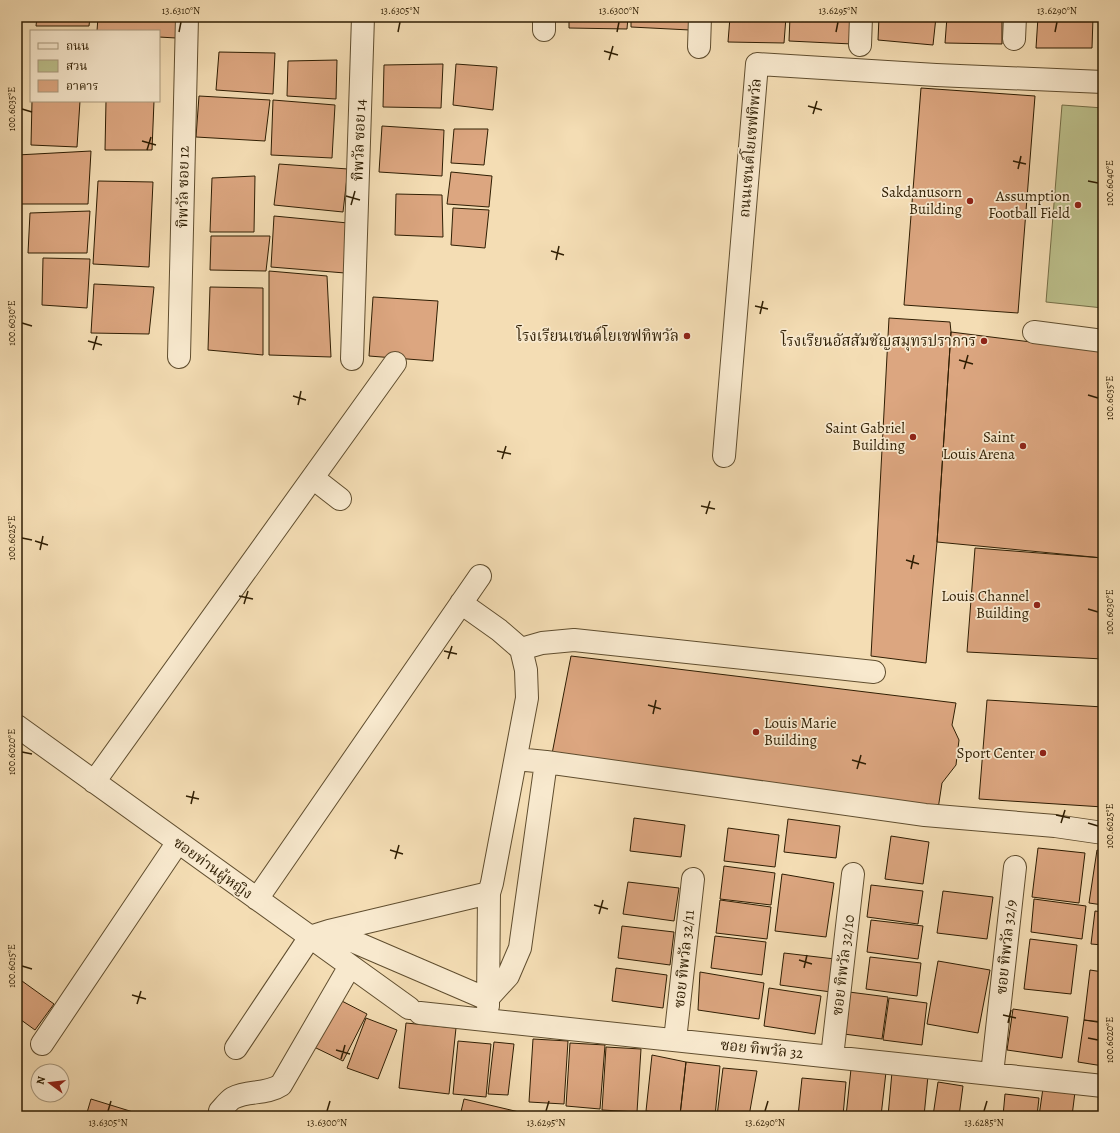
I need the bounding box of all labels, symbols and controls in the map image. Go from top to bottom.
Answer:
text: 13.6310°N [162,4,200,17]
text: 13.6305°N [380,4,420,17]
text: 13.6300°N [599,4,639,17]
text: 13.6295°N [818,4,858,17]
text: 13.6290°N [1037,4,1077,17]
legend [30,30,160,102]
text: ถนน [66,38,89,54]
text: สวน [66,58,88,74]
street label: ถนนเซนต์โยเซฟทิพวัล [733,77,766,218]
text: อาคาร [66,78,98,94]
text: 100.6035°E [5,87,18,131]
street label: ทิพวัล ซอย 14 [348,98,370,181]
street label: ทิพวัล ซอย 12 [172,146,194,228]
text: 100.6040°E [1103,160,1116,206]
place label: Sakdanusorn Building [881,182,962,219]
place label: Assumption Football Field [988,186,1071,223]
marker: Sakdanusorn Building [965,196,975,206]
marker: Assumption Football Field [1073,200,1083,210]
text: 100.6030°E [5,300,18,346]
place label: โรงเรียนเซนต์โยเซฟทิพวัล [515,325,679,346]
place label: โรงเรียนอัสสัมชัญสมุทรปราการ [780,330,976,352]
marker: โรงเรียนเซนต์โยเซฟทิพวัล [682,331,692,341]
marker: โรงเรียนอัสสัมชัญสมุทรปราการ [979,336,989,346]
text: 100.6035°E [1103,376,1116,420]
place label: Saint Gabriel Building [825,418,905,455]
place label: Saint Louis Arena [943,427,1015,464]
marker: Saint Gabriel Building [908,432,918,442]
marker: Saint Louis Arena [1018,441,1028,451]
text: 100.6025°E [5,515,18,561]
place label: Louis Channel Building [941,586,1029,623]
text: 100.6030°E [1103,589,1116,635]
marker: Louis Channel Building [1032,600,1042,610]
place label: Louis Marie Building [764,713,837,750]
marker: Louis Marie Building [751,727,761,737]
text: 100.6020°E [5,729,18,775]
place label: Sport Center [957,743,1035,763]
marker: Sport Center [1038,748,1048,758]
text: 100.6025°E [1103,803,1116,849]
street label: ซอยท่านผู้หญิง [169,832,257,904]
street label: ซอย ทิพวัล 32/9 [991,898,1021,995]
street label: ซอย ทิพวัล 32/11 [669,909,699,1009]
street label: ซอย ทิพวัล 32/10 [827,913,859,1017]
text: 100.6015°E [5,944,18,988]
text: 100.6020°E [1103,1017,1116,1063]
street label: ซอย ทิพวัล 32 [719,1035,805,1063]
north arrow [30,1063,70,1103]
text: N [33,1075,49,1086]
text: 13.6305°N [88,1116,128,1129]
text: 13.6300°N [307,1116,347,1129]
text: 13.6295°N [526,1116,566,1129]
text: 13.6290°N [745,1116,785,1129]
text: 13.6285°N [964,1116,1004,1129]

